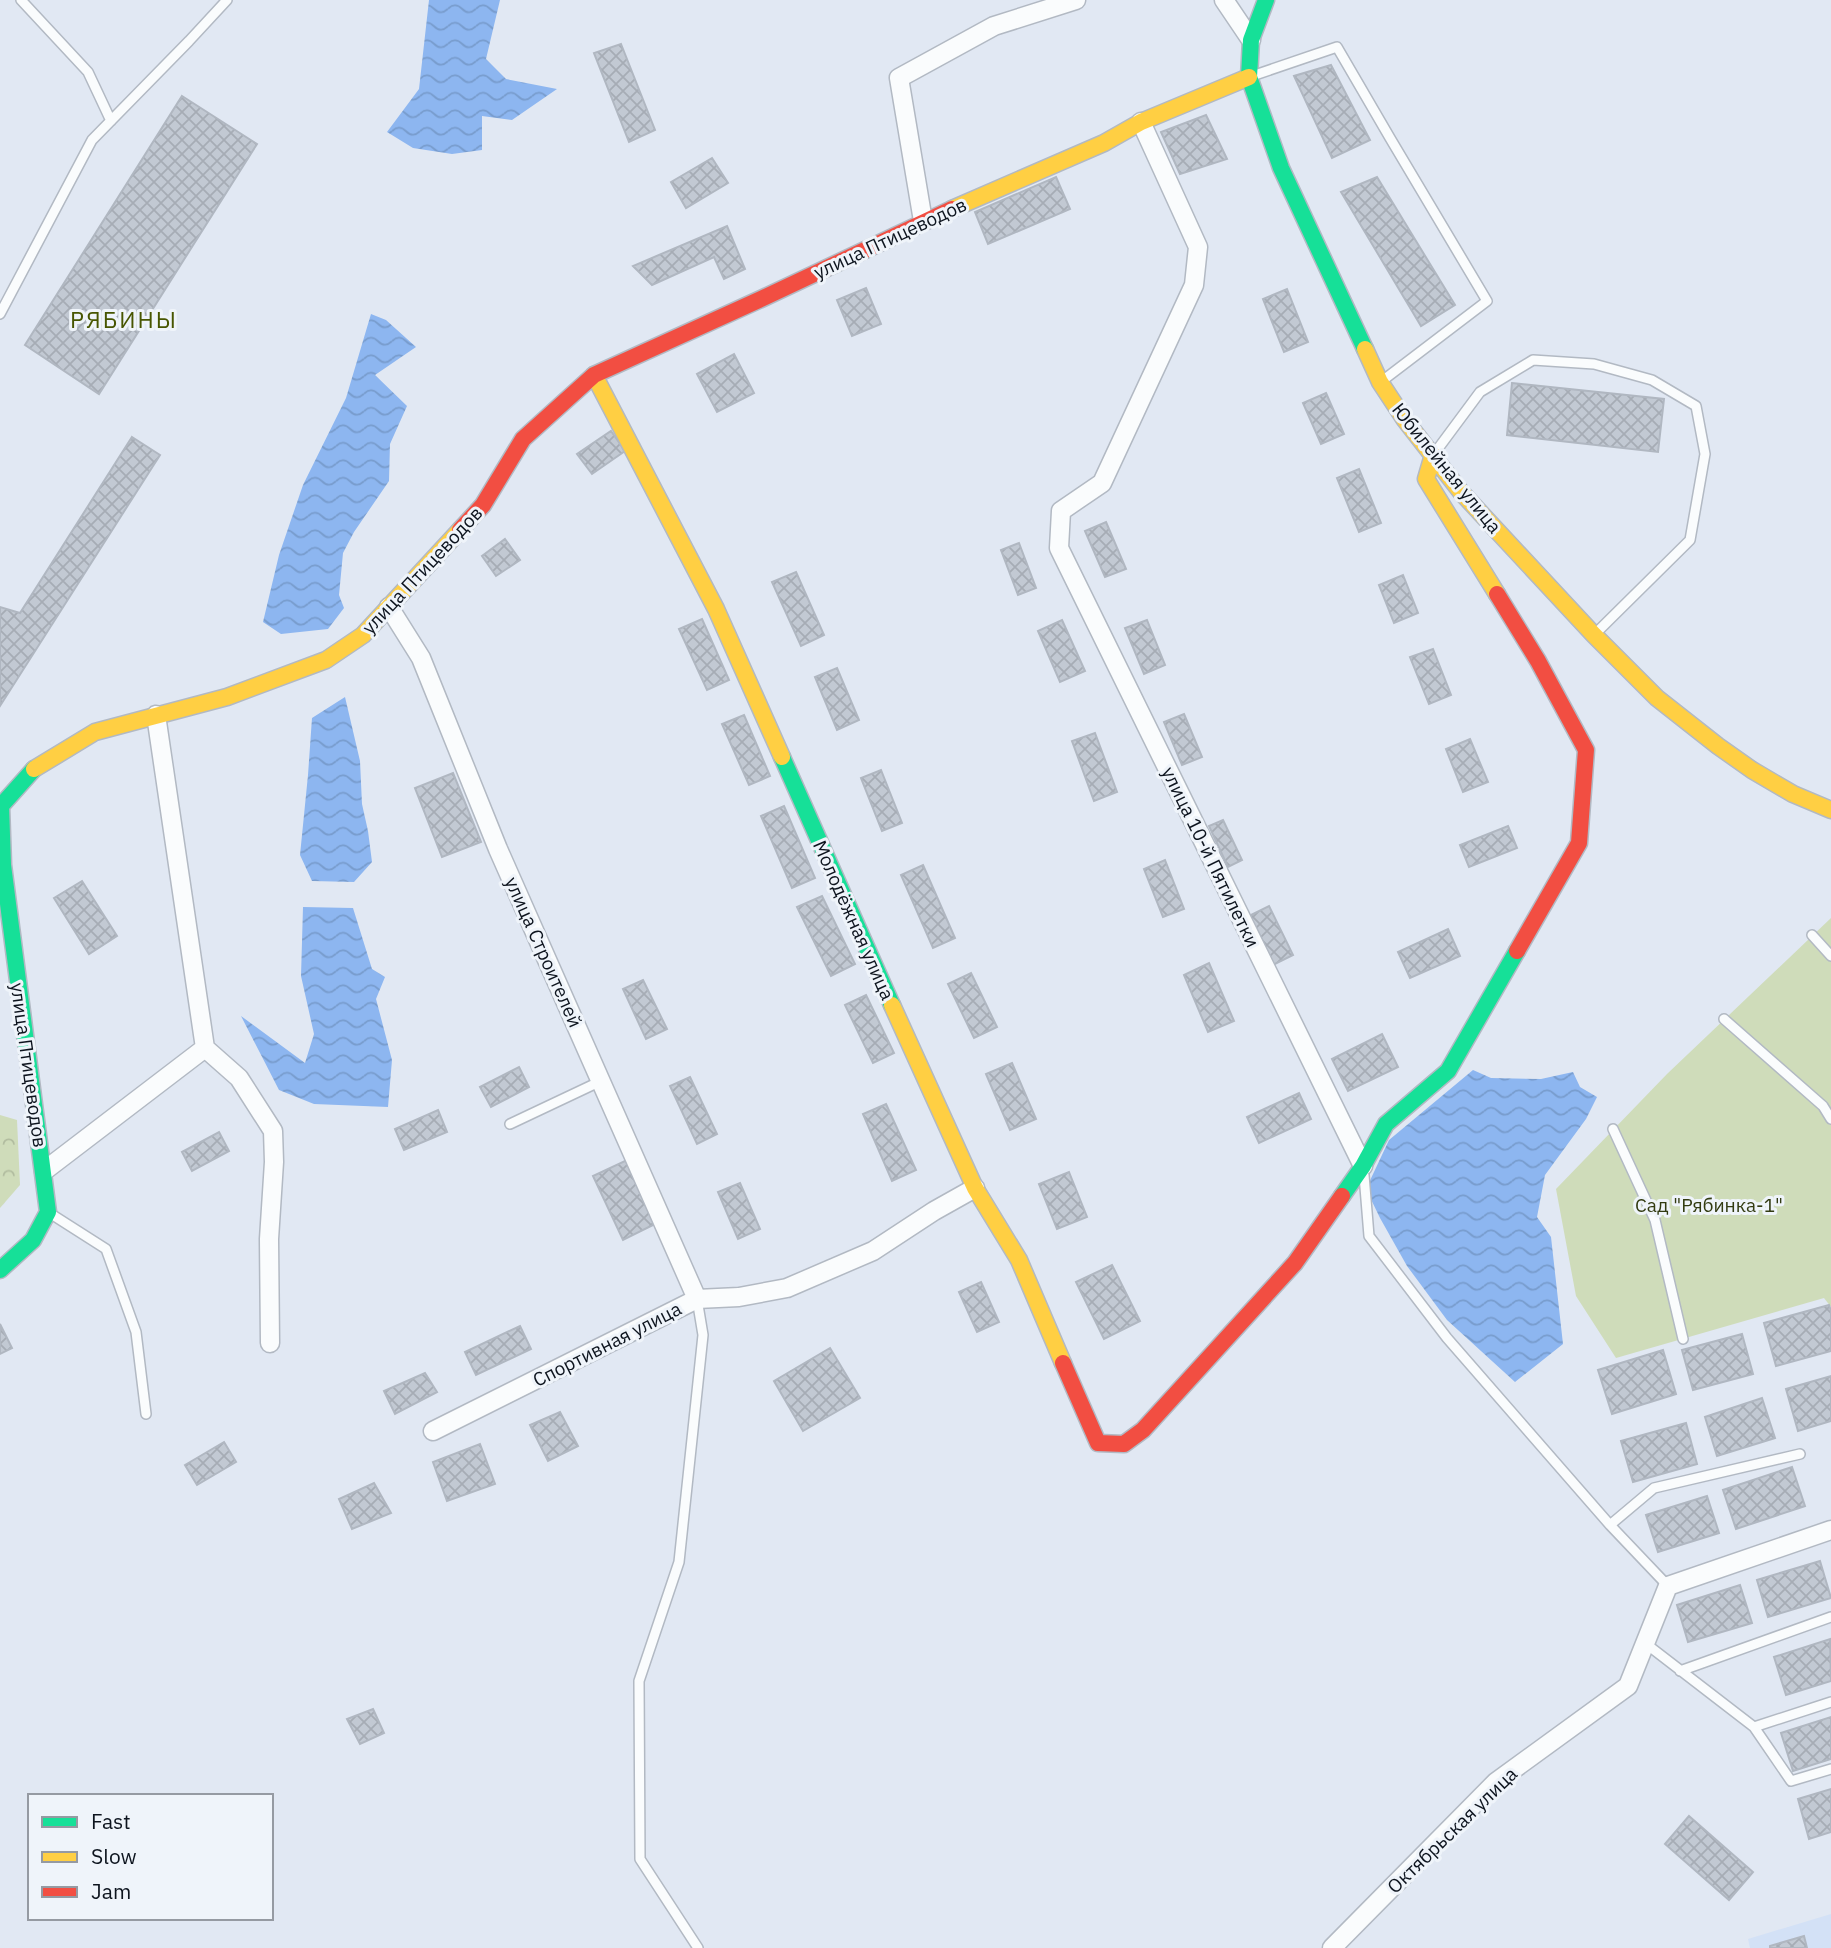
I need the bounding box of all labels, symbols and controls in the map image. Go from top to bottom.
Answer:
street label: улица Птицеводов [810,192,970,284]
district label: РЯБИНЫ [70,304,178,334]
street label: Юбилейная улица [1387,398,1507,538]
street label: улица Птицеводов [357,501,487,639]
street label: улица 10-й Пятилетки [1157,763,1265,951]
street label: Молодёжная улица [808,837,900,1003]
street label: улица Строителей [500,873,588,1031]
street label: улица Птицеводов [6,981,52,1149]
park label: Сад "Рябинка-1" [1635,1193,1783,1217]
street label: Спортивная улица [529,1296,685,1392]
street label: Октябрьская улица [1382,1762,1522,1898]
legend [28,1794,273,1920]
text: Fast [91,1807,131,1835]
text: Slow [91,1842,137,1870]
text: Jam [91,1877,131,1905]

